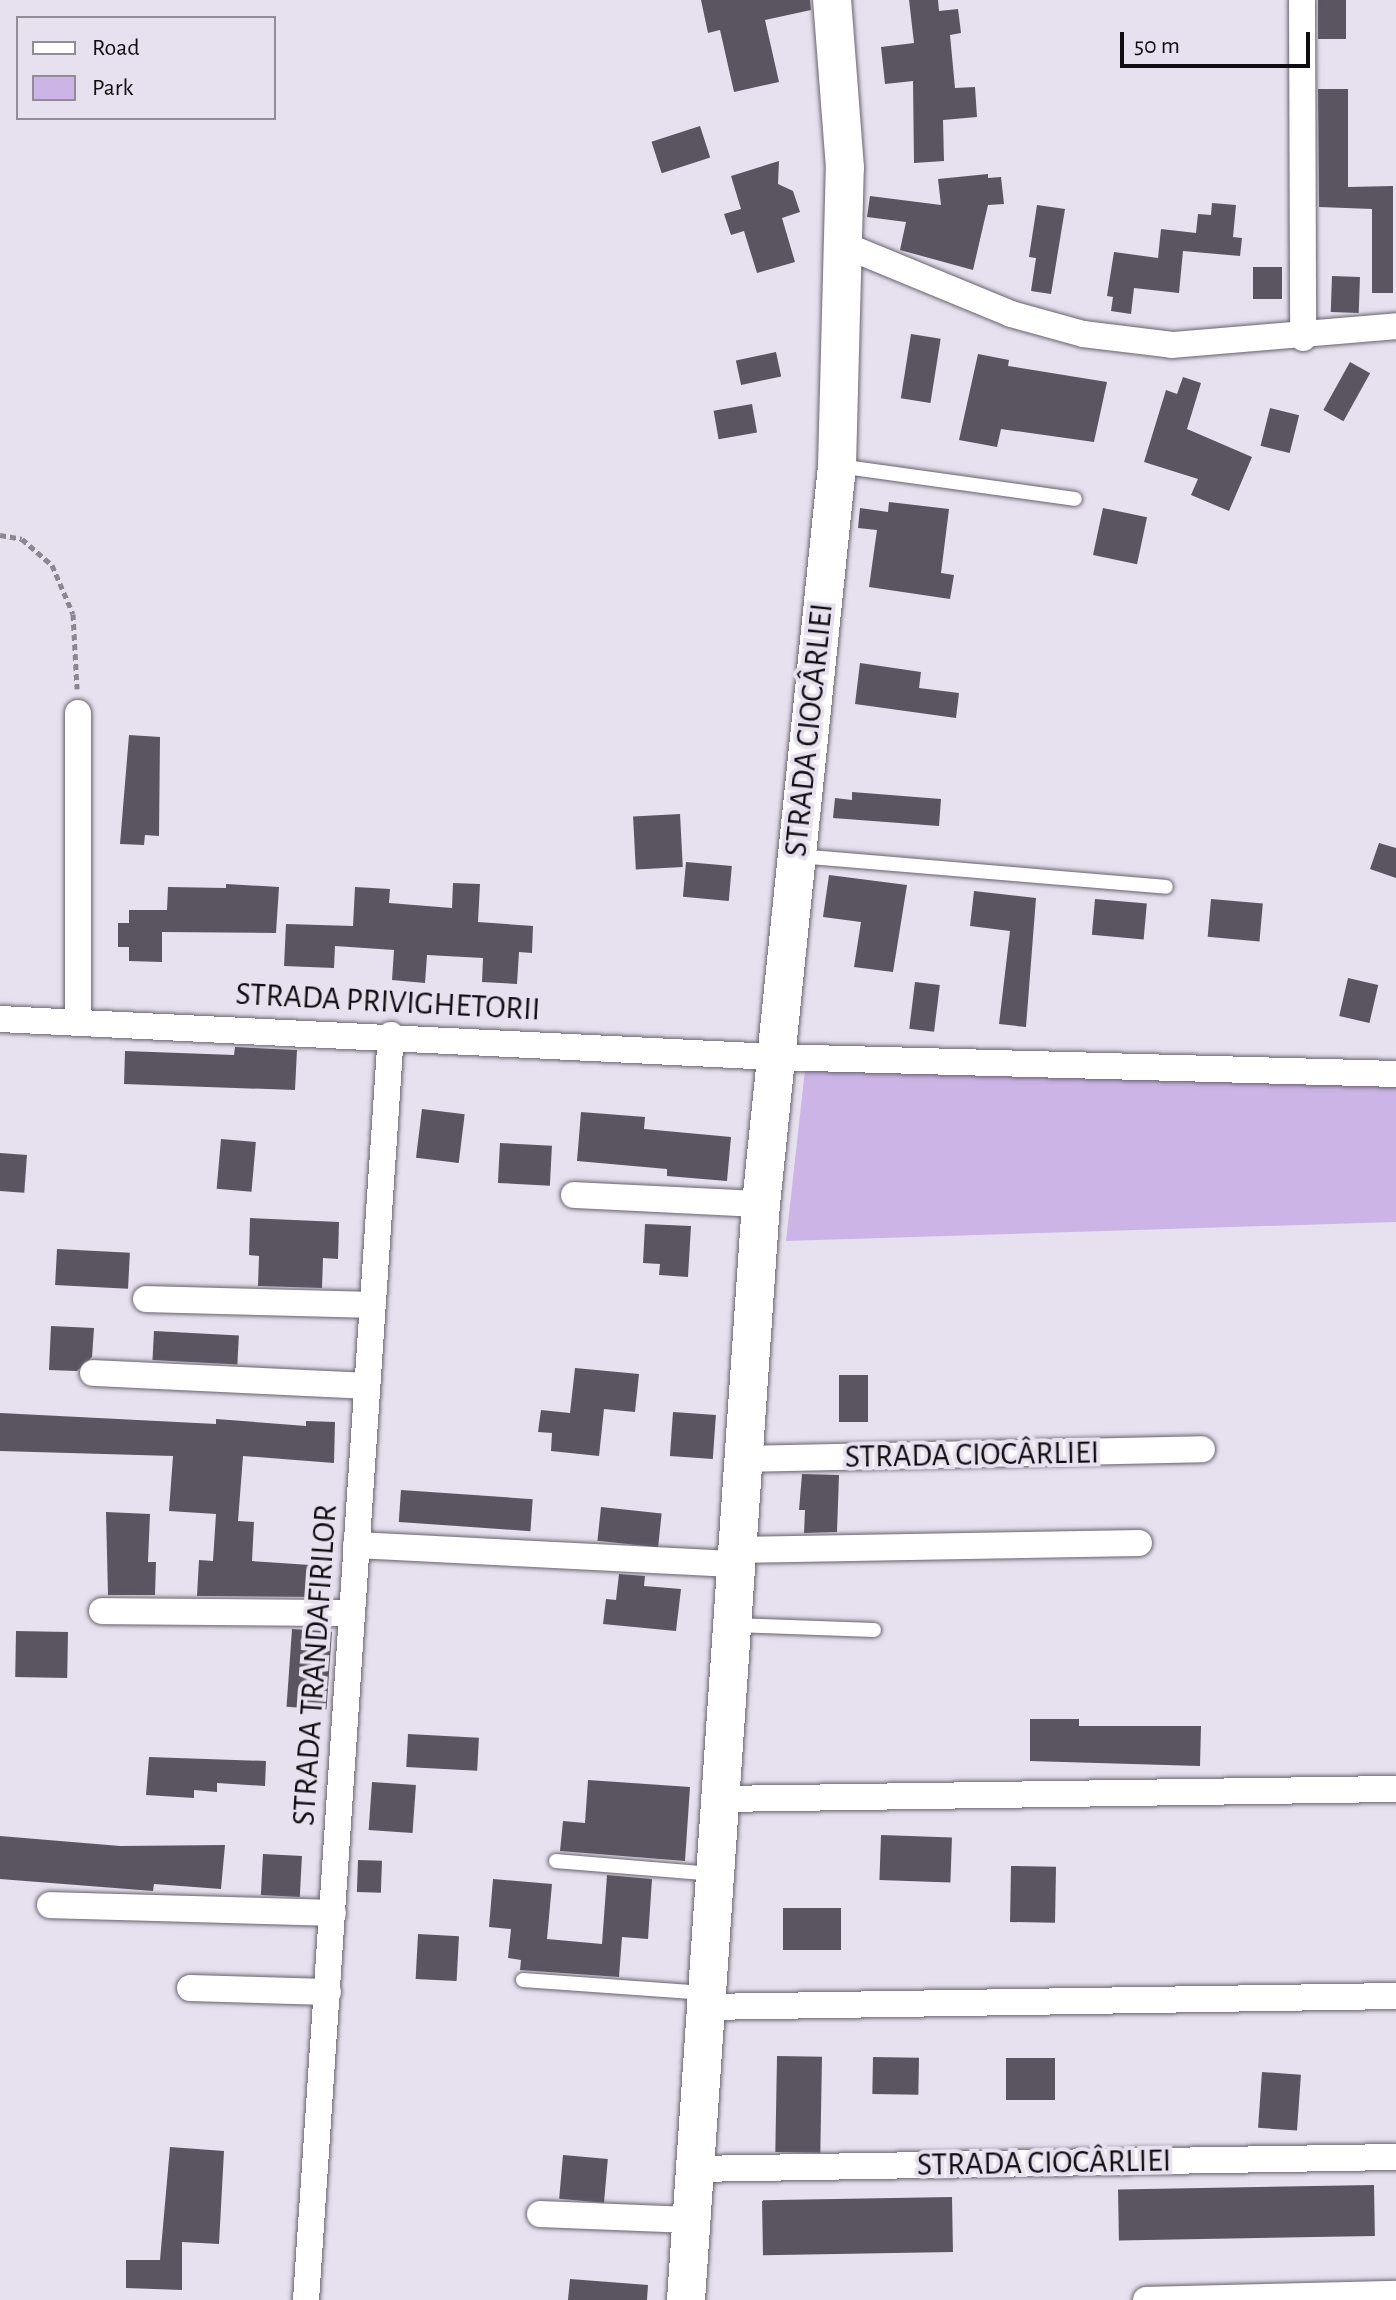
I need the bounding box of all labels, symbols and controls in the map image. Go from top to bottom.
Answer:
legend [16,16,276,120]
scale bar [1124,16,1314,66]
text: 50 m [1134,34,1180,58]
text: Road [92,36,140,60]
text: Park [92,76,133,100]
street label: STRADA CIOCÂRLIEI [777,602,841,858]
street label: STRADA PRIVIGHETORII [235,975,541,1029]
street label: STRADA CIOCÂRLIEI [845,1434,1099,1476]
street label: STRADA TRANDAFIRILOR [285,1503,345,1827]
street label: STRADA CIOCÂRLIEI [917,2142,1171,2184]

